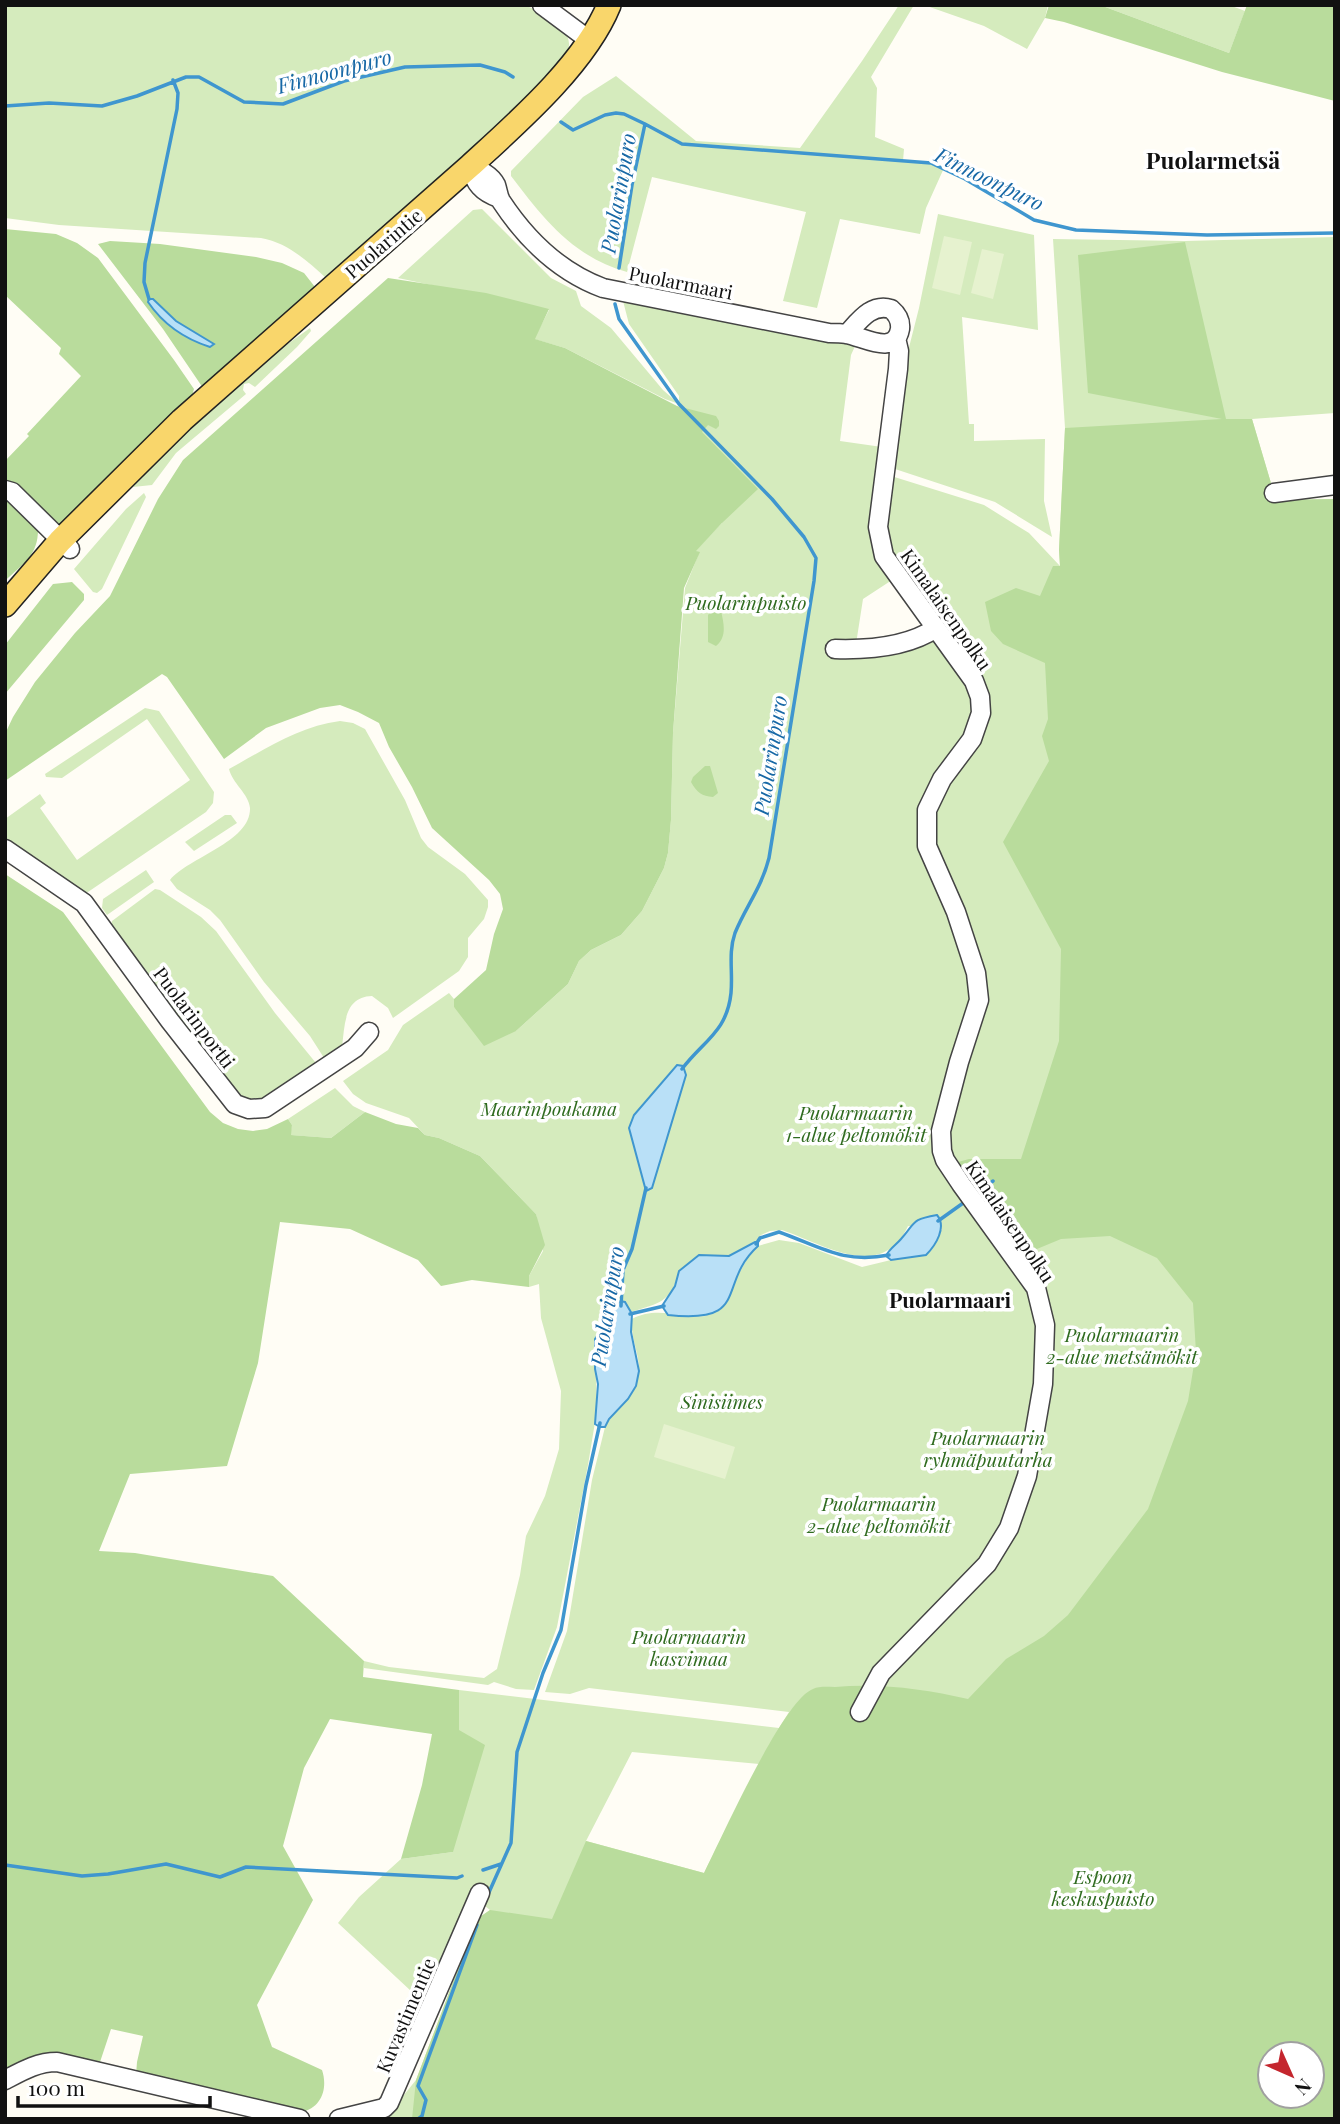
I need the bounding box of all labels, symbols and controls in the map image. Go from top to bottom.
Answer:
water label: Finnoonpuro [273,41,394,99]
water label: Puolarinpuro [593,131,641,256]
water label: Finnoonpuro [930,139,1049,216]
district label: Puolarmetsä [1146,144,1280,175]
street label: Puolarintie [339,202,427,284]
street label: Puolarmaari [627,259,736,305]
street label: Kimalaisenpolku [895,543,999,675]
park label: Puolarinpuisto [684,589,807,615]
water label: Puolarinpuro [746,693,792,818]
street label: Puolarinportti [148,961,242,1073]
park label: Maarinpoukama [480,1095,617,1121]
park label: Puolarmaarin 1-alue peltomökit [785,1099,928,1147]
street label: Kimalaisenpolku [960,1155,1062,1287]
water label: Puolarinpuro [583,1244,629,1369]
district label: Puolarmaari [889,1285,1012,1313]
park label: Puolarmaarin 2-alue metsämökit [1045,1321,1199,1369]
park label: Sinisiimes [680,1388,763,1414]
park label: Puolarmaarin ryhmäpuutarha [923,1424,1053,1472]
park label: Puolarmaarin 2-alue peltomökit [806,1490,953,1538]
park label: Puolarmaarin kasvimaa [631,1623,746,1671]
park label: Espoon keskuspuisto [1051,1863,1154,1911]
street label: Kuvastimentie [369,1953,441,2077]
north arrow [1256,2040,1326,2110]
scale bar [18,2064,210,2108]
text: 100 m [28,2073,85,2101]
text: N [1289,2074,1318,2102]

